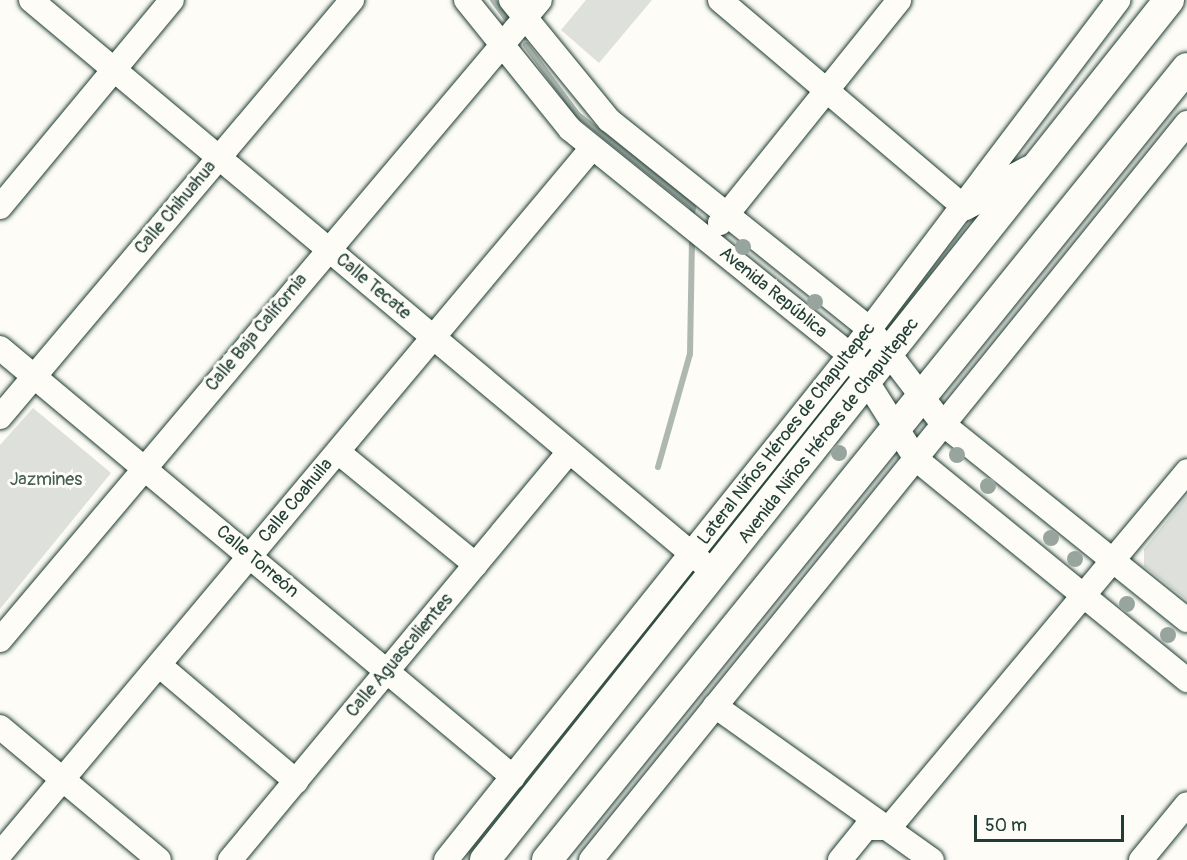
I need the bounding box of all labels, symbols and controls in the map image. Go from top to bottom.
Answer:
street label: Calle Chihuahua [131,157,221,259]
street label: Avenida República [715,243,831,343]
street label: Calle Tecate [331,249,415,325]
street label: Calle Baja California [202,270,312,396]
street label: Avenida Niños Héroes de Chapultepec [734,314,924,548]
street label: Lateral Niños Héroes de Chapultepec [693,319,881,549]
street label: Calle Coahuila [255,454,337,548]
park label: Jazmines [10,469,82,491]
street label: Calle Torreón [211,521,303,603]
street label: Calle Aguascalientes [342,590,458,722]
scale bar [977,803,1127,841]
text: 50 m [985,814,1027,837]

